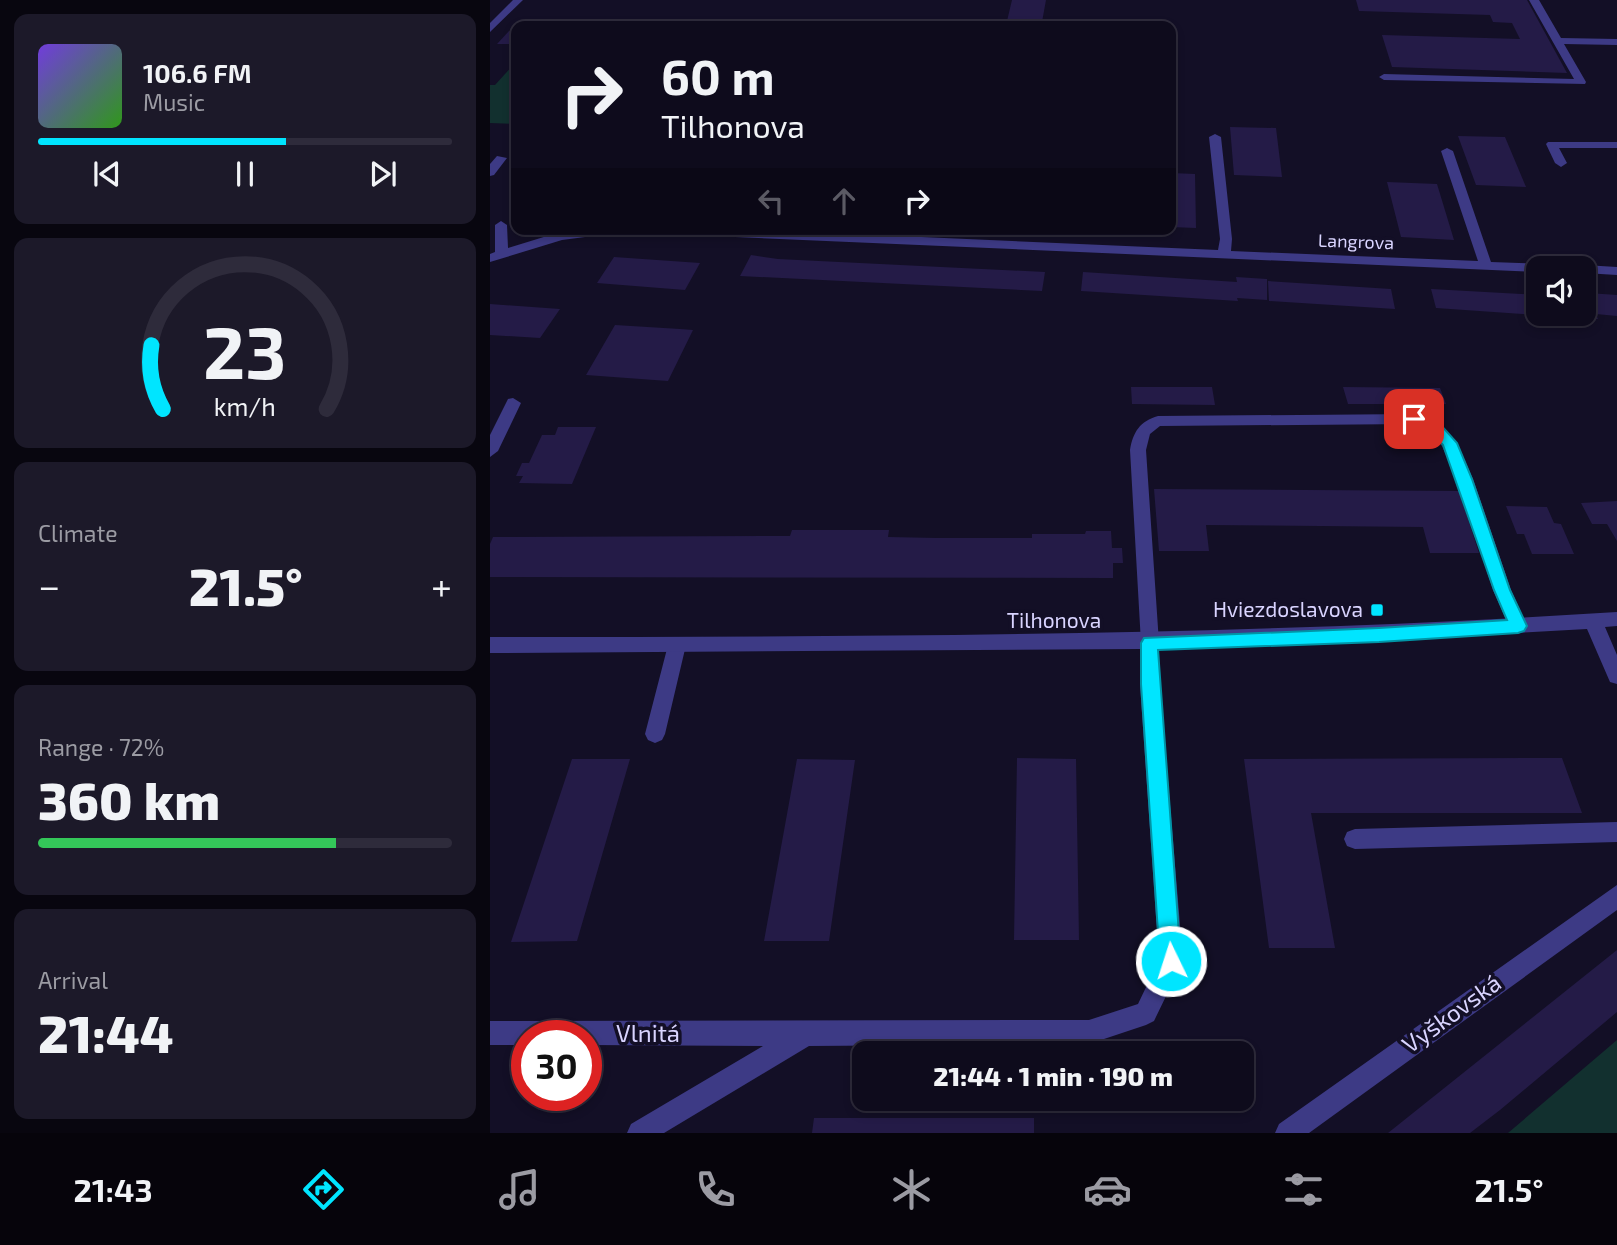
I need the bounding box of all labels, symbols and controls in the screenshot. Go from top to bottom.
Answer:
text: 60 m [661,46,775,105]
icon: right [546,49,637,140]
text: 106.6 FM [143,57,252,88]
text: Music [143,88,205,116]
text: Tilhonova [661,106,805,144]
icon: previous [88,155,126,193]
icon: pause [226,155,264,193]
icon: next [364,155,402,193]
icon: left [752,182,790,220]
icon: ahead [825,182,863,220]
icon: right [898,182,936,220]
street label: Langrova [1318,229,1394,253]
map controls [1526,256,1596,326]
button: sound [1526,256,1596,326]
text: 23 [203,306,287,394]
pin [1384,389,1444,449]
text: km/h [214,390,276,420]
icon: arrive [1395,400,1433,438]
text: Climate [38,519,118,547]
text: 21.5° [189,554,303,616]
text: − [38,562,60,608]
text: + [431,562,452,608]
place label: Hviezdoslavova [1213,596,1363,621]
marker: Hviezdoslavova [1369,602,1385,618]
street label: Tilhonova [1007,607,1101,632]
text: Range · 72% [38,733,164,761]
text: 360 km [38,768,220,830]
position arrow [1134,924,1208,998]
text: Arrival [38,966,108,994]
street label: Vyškovská [1396,967,1506,1058]
text: 21:44 [38,1001,174,1063]
street label: Vlnitá [616,1018,680,1047]
speed limit sign: 30 [511,1020,602,1111]
text: 21:44 · 1 min · 190 m [933,1060,1173,1091]
icon: directions [299,1165,348,1214]
icon: music [495,1165,544,1214]
icon: phone [691,1165,740,1214]
icon: climate [887,1165,936,1214]
icon: car [1083,1165,1132,1214]
icon: filters [1279,1165,1328,1214]
text: 21:43 [73,1170,153,1208]
text: 21.5° [1475,1170,1544,1208]

